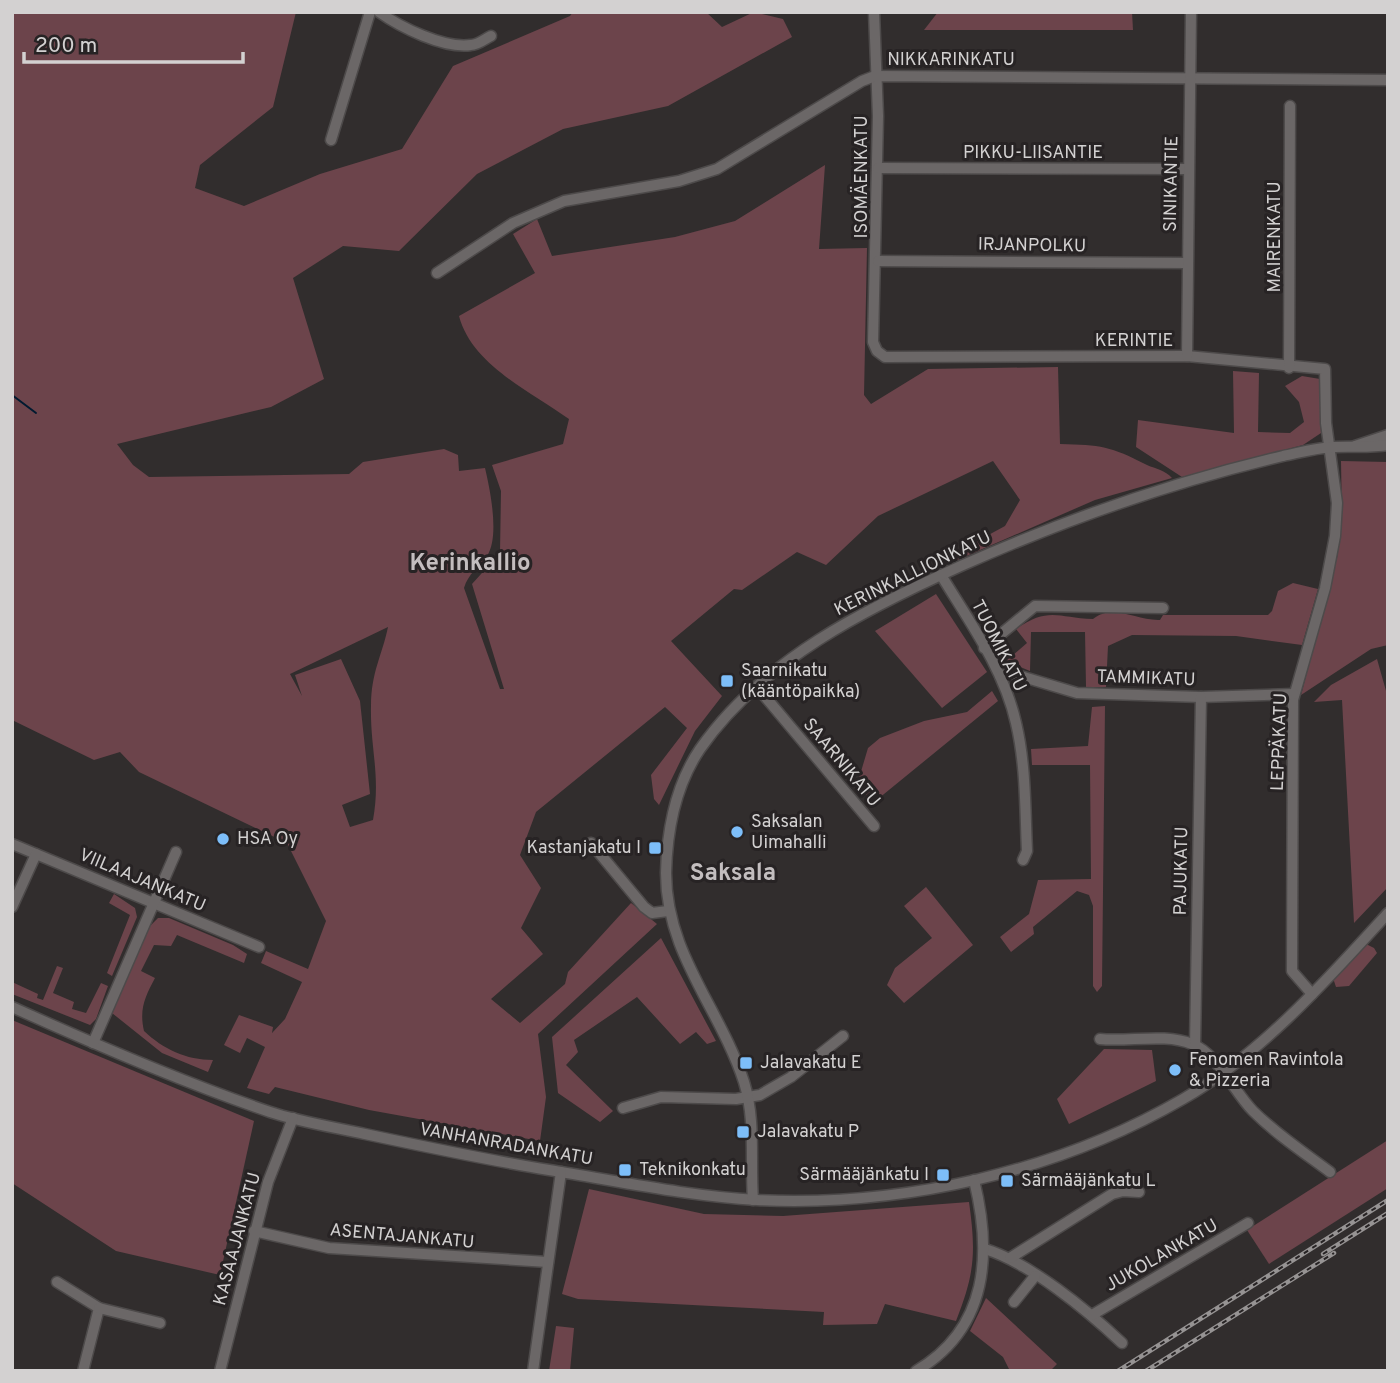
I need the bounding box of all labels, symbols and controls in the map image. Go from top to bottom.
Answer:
scale bar [24,21,243,65]
text: 200 m [35,33,97,60]
street label: NIKKARINKATU [887,49,1015,72]
street label: ISOMÄENKATU [849,115,874,239]
street label: SINIKANTIE [1160,136,1184,232]
street label: PIKKU-LIISANTIE [963,142,1103,165]
street label: MAIRENKATU [1264,181,1287,293]
street label: IRJANPOLKU [978,234,1086,258]
street label: KERINTIE [1095,330,1173,353]
street label: KERINKALLIONKATU [831,526,995,622]
district label: Kerinkallio [409,549,531,579]
street label: TUOMIKATU [965,596,1031,696]
place label: Saarnikatu (kääntöpaikka) [741,660,860,704]
street label: TAMMIKATU [1096,666,1196,692]
marker: Saarnikatu (kääntöpaikka) [719,673,735,689]
street label: LEPPÄKATU [1265,692,1293,792]
street label: SAARNIKATU [797,714,885,812]
place label: Saksalan Uimahalli [751,811,826,855]
marker: Saksalan Uimahalli [729,824,745,840]
street label: PAJUKATU [1170,826,1194,916]
place label: HSA Oy [237,828,298,851]
marker: HSA Oy [215,831,231,847]
place label: Kastanjakatu I [527,837,641,860]
marker: Kastanjakatu I [647,840,663,856]
street label: VIILAAJANKATU [75,844,209,918]
district label: Saksala [690,859,776,889]
place label: Fenomen Ravintola & Pizzeria [1189,1049,1343,1093]
place label: Jalavakatu E [760,1052,862,1075]
marker: Jalavakatu E [738,1055,754,1071]
marker: Fenomen Ravintola & Pizzeria [1167,1062,1183,1078]
street label: VANHANRADANKATU [418,1118,594,1172]
place label: Jalavakatu P [757,1121,859,1144]
marker: Jalavakatu P [735,1124,751,1140]
place label: Teknikonkatu [639,1159,746,1182]
marker: Teknikonkatu [617,1162,633,1178]
place label: Särmääjänkatu I [799,1164,929,1187]
marker: Särmääjänkatu I [935,1167,951,1183]
street label: KASAAJANKATU [209,1170,267,1308]
place label: Särmääjänkatu L [1021,1170,1156,1193]
marker: Särmääjänkatu L [999,1173,1015,1189]
street label: JUKOLANKATU [1102,1214,1222,1298]
street label: ASENTAJANKATU [329,1219,475,1255]

